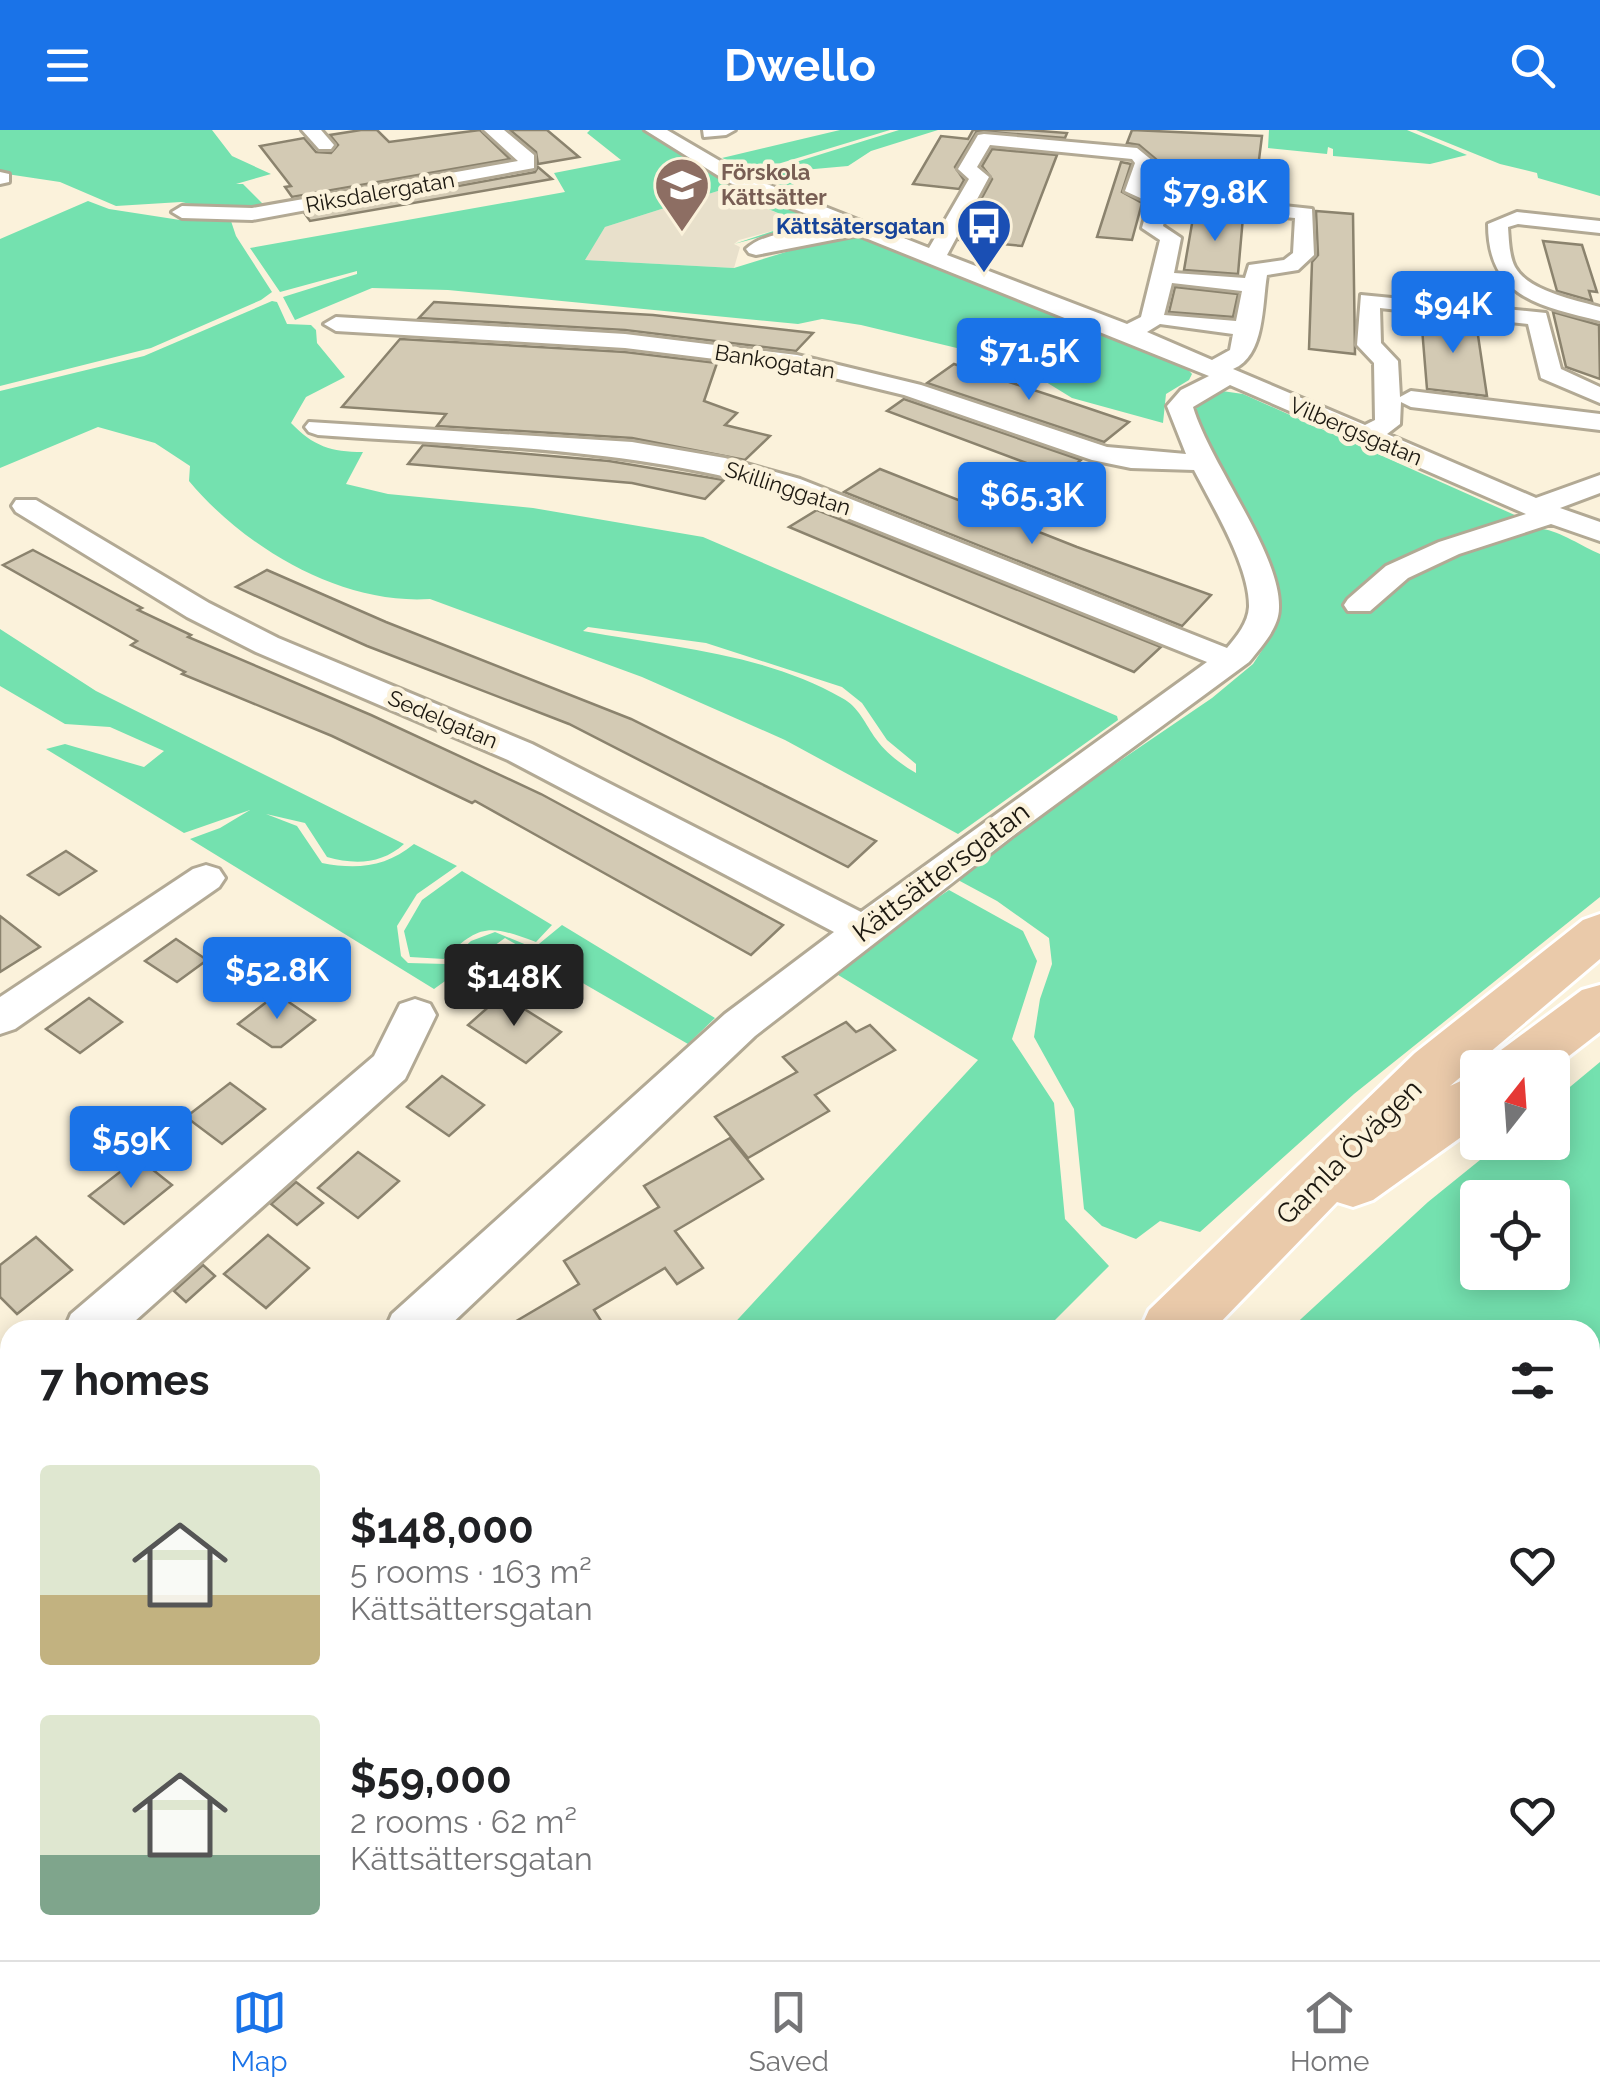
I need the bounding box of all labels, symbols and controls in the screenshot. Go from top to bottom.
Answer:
icon: menu [40,38,95,93]
icon: search [1505,38,1560,93]
text: Dwello [724,39,876,92]
school or university icon: Förskola Kättsätter [652,155,712,234]
place label: Förskola Kättsätter [721,159,827,210]
pin: $79.8K [1134,159,1296,244]
street label: Riksdalergatan [303,166,457,218]
text: $79.8K [1162,173,1268,210]
bus stop icon: Kättsätersgatan [954,196,1014,275]
place label: Kättsätersgatan [776,213,945,239]
pin: $94K [1394,271,1512,356]
text: $94K [1414,285,1492,322]
pin: $71.5K [948,318,1110,403]
text: $71.5K [979,332,1079,369]
street label: Bankogatan [713,339,837,383]
street label: Vilbergsgatan [1286,391,1426,471]
street label: Skillinggatan [722,455,854,521]
pin: $65.3K [951,462,1113,547]
text: $65.3K [980,476,1084,513]
street label: Sedelgatan [384,684,502,754]
street label: Kättsättersgatan [846,795,1036,949]
pin: $52.8K [196,937,358,1022]
pin: $148K [444,944,584,1029]
text: $52.8K [225,951,329,988]
text: $148K [466,958,562,995]
north arrow [1460,1050,1570,1160]
map controls [1460,1050,1570,1290]
street label: Gamla Övägen [1269,1072,1429,1232]
pin: $59K [72,1106,190,1191]
text: $59K [92,1120,170,1157]
button: locate [1460,1180,1570,1290]
icon: filters [1505,1353,1560,1408]
text: 7 homes [40,1356,209,1405]
text: $148,000 [350,1504,534,1553]
icon: home [120,1505,240,1625]
icon: heart [1505,1538,1560,1593]
text: 5 rooms · 163 m² [350,1553,592,1590]
text: Kättsättersgatan [350,1590,593,1627]
text: $59,000 [350,1754,512,1803]
icon: home [120,1755,240,1875]
icon: heart [1505,1788,1560,1843]
text: 2 rooms · 62 m² [350,1803,577,1840]
text: Kättsättersgatan [350,1840,593,1877]
tab: Map [231,1985,288,2078]
tab: Saved [749,1985,829,2078]
tab: Home [1290,1985,1369,2078]

